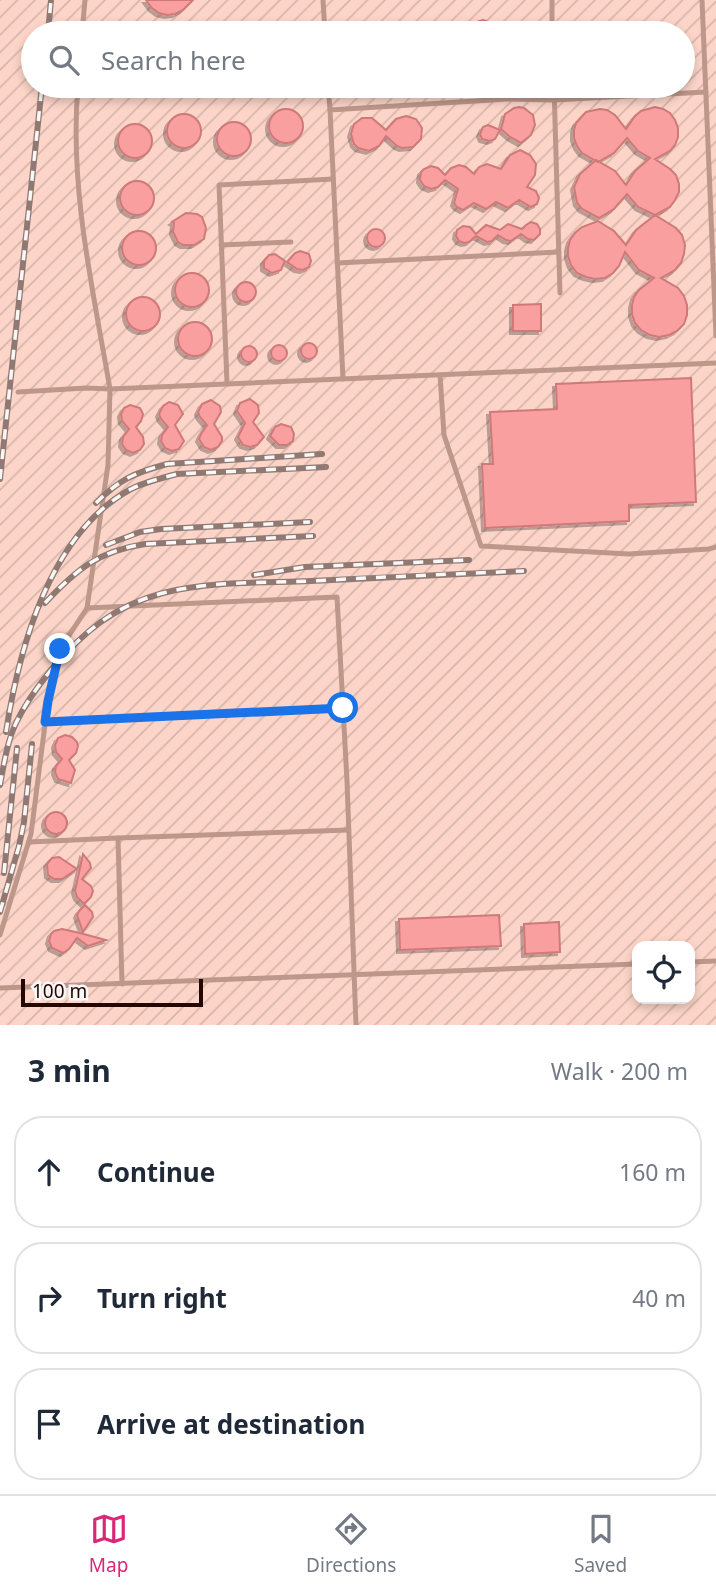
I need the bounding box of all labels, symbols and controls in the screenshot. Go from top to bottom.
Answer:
search box [21,21,695,98]
icon: search [45,41,83,79]
text: Search here [101,42,246,78]
route end [44,633,75,664]
route start [327,692,358,723]
map controls [632,941,695,1004]
button: locate [632,941,695,1004]
scale bar [21,976,203,1008]
text: 100 m [32,978,87,1004]
text: 3 min [28,1050,111,1091]
text: Walk · 200 m [551,1055,688,1087]
icon: ahead [30,1153,68,1191]
text: Continue [97,1154,215,1190]
text: 160 m [619,1156,686,1188]
icon: right [30,1279,68,1317]
text: Turn right [97,1280,227,1316]
text: 40 m [632,1282,686,1314]
icon: arrive [30,1405,68,1443]
text: Arrive at destination [97,1406,366,1442]
tab: Map [89,1510,128,1578]
tab: Directions [306,1510,396,1578]
tab: Saved [574,1510,627,1578]

